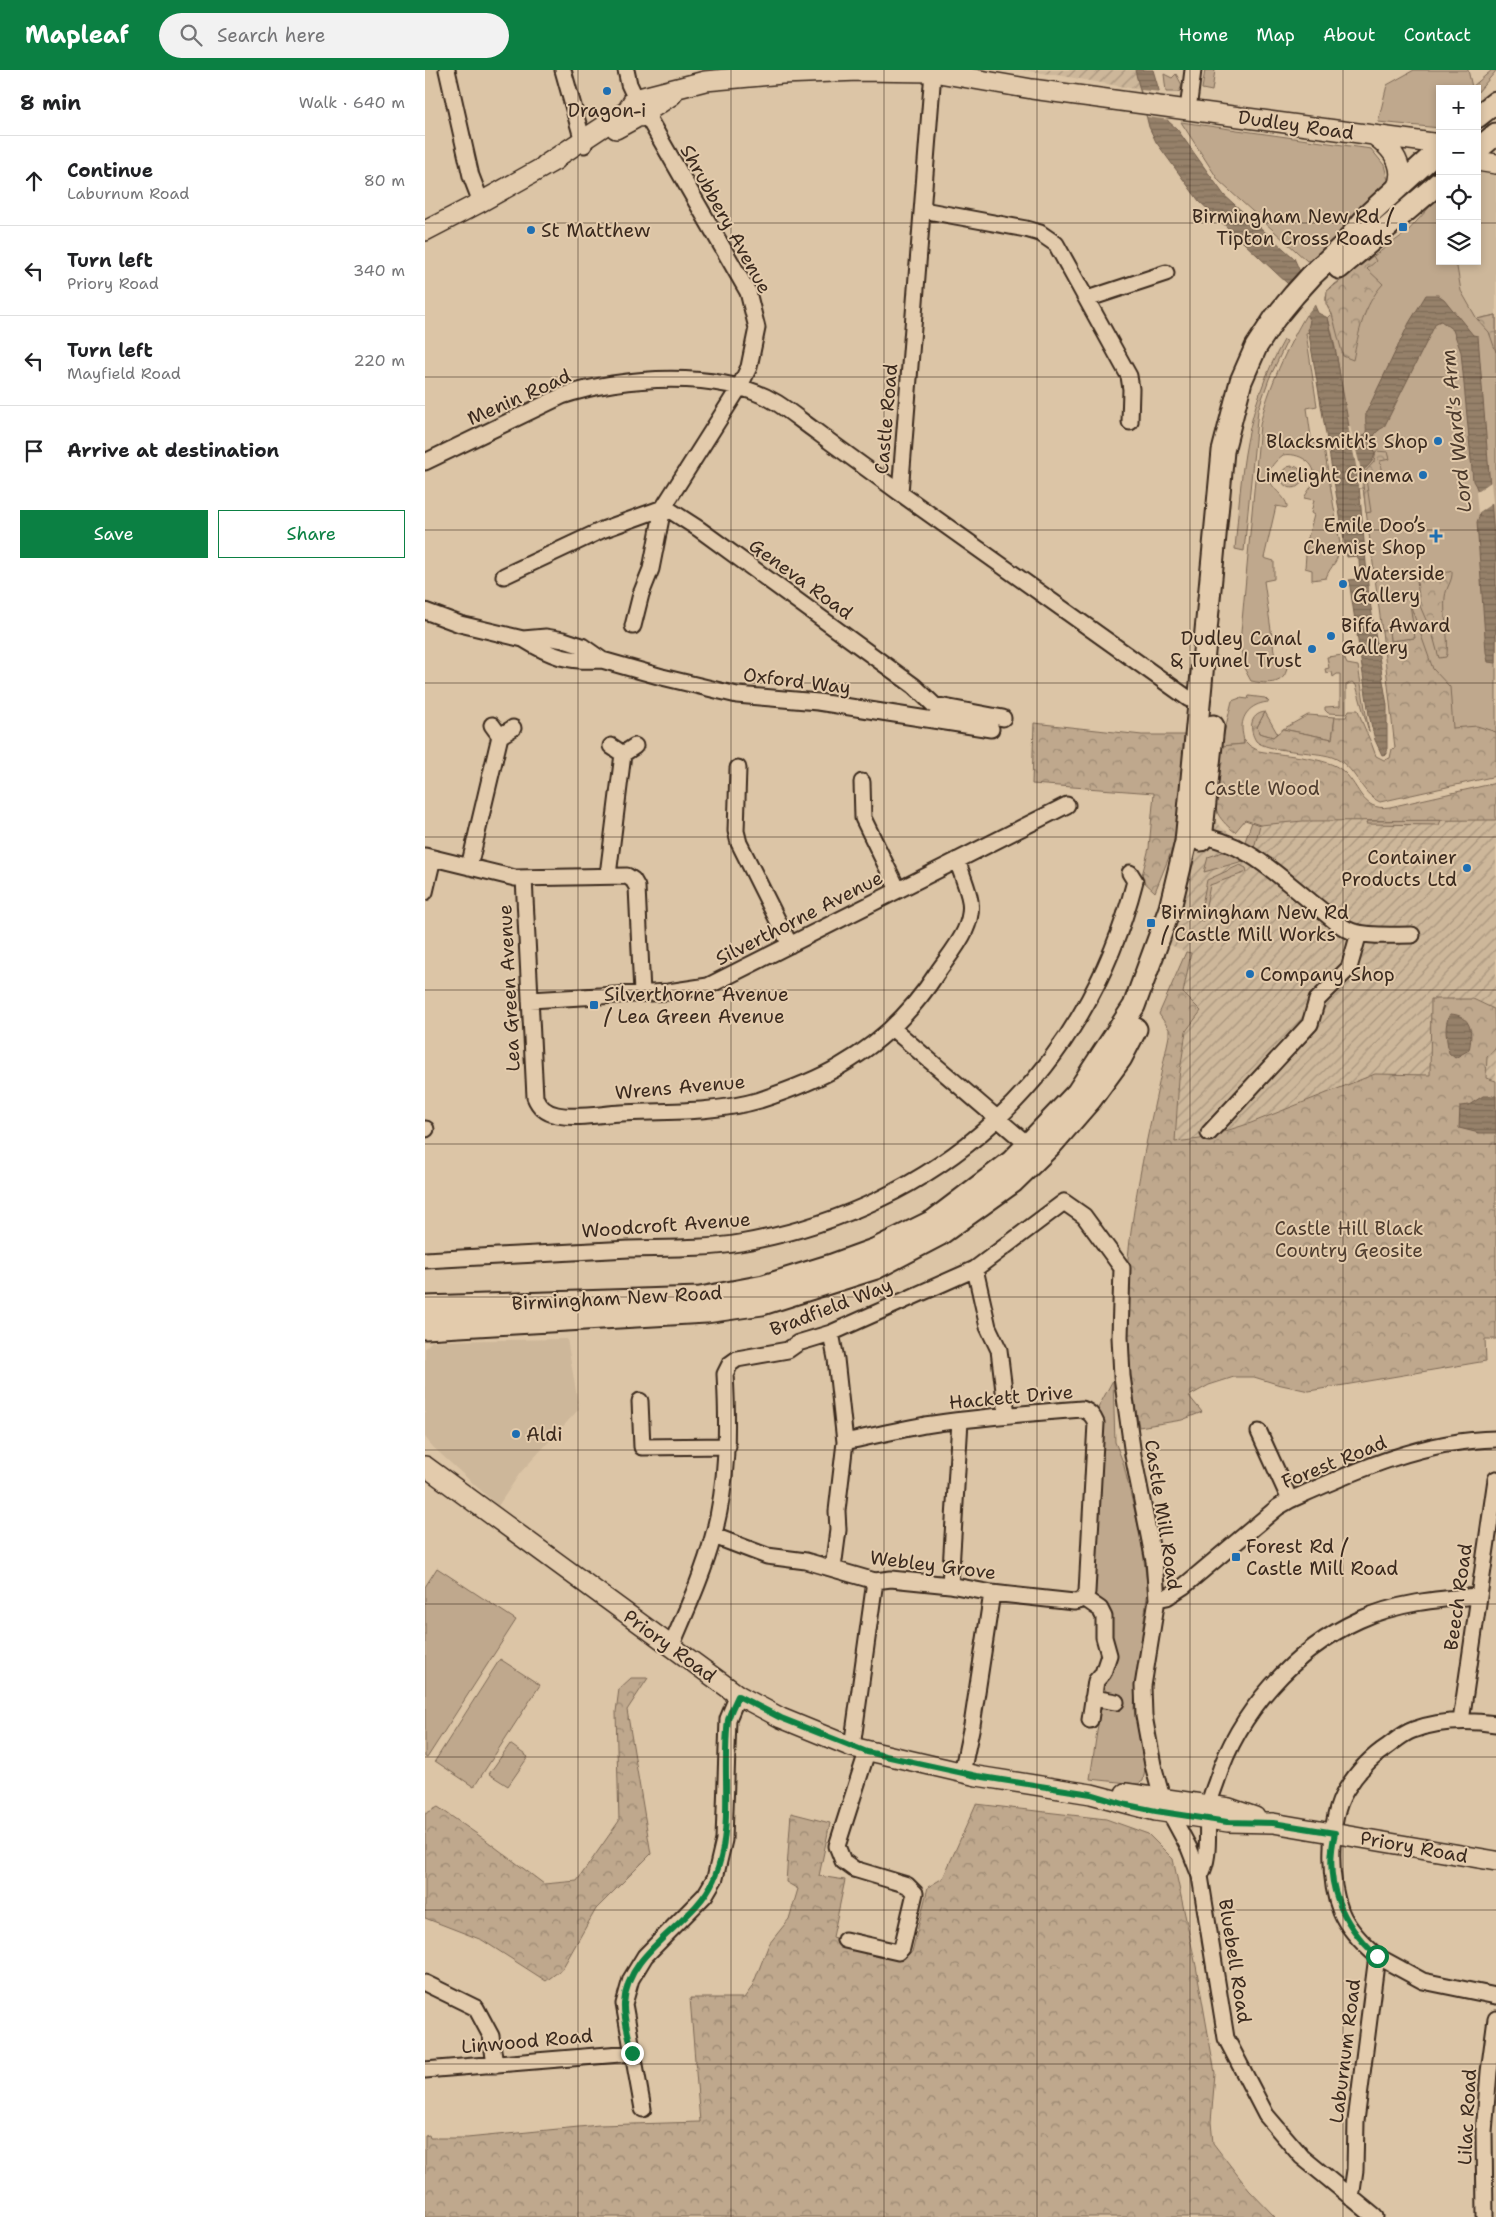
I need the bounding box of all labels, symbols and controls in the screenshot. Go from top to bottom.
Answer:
search box [159,13,509,58]
text: Mapleaf [25,19,129,51]
icon: search [177,21,205,49]
text: Search here [217,23,325,48]
text: Home [1179,23,1228,47]
text: Map [1256,23,1295,47]
text: About [1323,23,1376,47]
text: Contact [1404,23,1471,47]
marker: Dragon-i [601,85,613,97]
map controls [1436,85,1481,265]
button: + [1436,85,1481,130]
text: 8 min [20,89,81,117]
text: Walk · 640 m [299,92,405,113]
place label: Dragon-i [567,98,647,123]
street label: Dudley Road [1237,105,1355,145]
button: − [1436,130,1481,175]
street label: Shrubbery Avenue [675,140,777,298]
text: Continue [67,158,153,183]
icon: ahead [20,167,48,195]
text: 80 m [364,170,405,191]
button: locate [1436,175,1481,220]
text: Laburnum Road [67,183,189,204]
place label: Birmingham New Rd / Tipton Cross Roads [1192,204,1395,251]
place label: St Matthew [541,218,651,243]
button: layers [1436,220,1481,265]
marker: Birmingham New Rd / Tipton Cross Roads [1397,221,1409,233]
marker: St Matthew [525,224,537,236]
text: Turn left [67,248,153,273]
icon: left [20,257,48,285]
text: 340 m [353,260,405,281]
text: Priory Road [67,273,159,294]
text: Turn left [67,338,153,363]
icon: left [20,347,48,375]
water label: Lord Ward's Arm [1434,348,1478,514]
text: 220 m [353,350,405,371]
text: Mayfield Road [67,363,181,384]
street label: Menin Road [463,363,575,431]
street label: Castle Road [869,363,903,475]
place label: Blacksmith's Shop [1266,429,1428,454]
marker: Blacksmith's Shop [1432,435,1444,447]
icon: arrive [20,437,48,465]
text: Arrive at destination [67,438,279,463]
place label: Limelight Cinema [1256,463,1413,488]
marker: Limelight Cinema [1417,469,1429,481]
button: Save [20,510,208,558]
button: Share [218,510,405,558]
place label: Emile Doo’s Chemist Shop [1303,513,1426,560]
marker: Emile Doo’s Chemist Shop [1430,530,1442,542]
street label: Geneva Road [744,533,858,625]
place label: Waterside Gallery [1353,561,1445,608]
marker: Waterside Gallery [1337,578,1349,590]
place label: Biffa Award Gallery [1341,613,1450,660]
place label: Dudley Canal & Tunnel Trust [1171,626,1302,673]
marker: Biffa Award Gallery [1325,630,1337,642]
marker: Dudley Canal & Tunnel Trust [1306,643,1318,655]
street label: Oxford Way [742,662,852,700]
park label: Castle Wood [1204,776,1320,801]
place label: Container Products Ltd [1341,845,1457,892]
marker: Container Products Ltd [1461,862,1473,874]
street label: Silverthorne Avenue [711,865,887,971]
place label: Birmingham New Rd / Castle Mill Works [1161,900,1349,947]
street label: Lea Green Avenue [492,904,526,1072]
marker: Birmingham New Rd / Castle Mill Works [1145,917,1157,929]
place label: Company Shop [1260,962,1395,987]
marker: Company Shop [1244,968,1256,980]
place label: Silverthorne Avenue / Lea Green Avenue [604,982,789,1029]
marker: Silverthorne Avenue / Lea Green Avenue [588,999,600,1011]
street label: Wrens Avenue [614,1069,746,1105]
street label: Woodcroft Avenue [581,1207,751,1243]
park label: Castle Hill Black Country Geosite [1274,1216,1424,1263]
street label: Bradfield Way [766,1272,896,1342]
street label: Birmingham New Road [511,1280,723,1316]
street label: Hackett Drive [948,1379,1074,1415]
place label: Aldi [526,1422,563,1447]
marker: Aldi [510,1428,522,1440]
street label: Forest Road [1278,1430,1390,1494]
street label: Castle Mill Road [1139,1438,1187,1592]
place label: Forest Rd / Castle Mill Road [1246,1534,1398,1581]
street label: Beech Road [1438,1542,1478,1652]
street label: Webley Grove [868,1545,998,1585]
marker: Forest Rd / Castle Mill Road [1230,1551,1242,1563]
street label: Priory Road [619,1604,721,1688]
street label: Priory Road [1358,1825,1470,1869]
street label: Bluebell Road [1213,1897,1257,2025]
route start [1366,1945,1389,1968]
street label: Laburnum Road [1324,1977,1366,2125]
street label: Linwood Road [460,2023,594,2059]
route end [621,2042,644,2065]
street label: Lilac Road [1452,2068,1482,2166]

